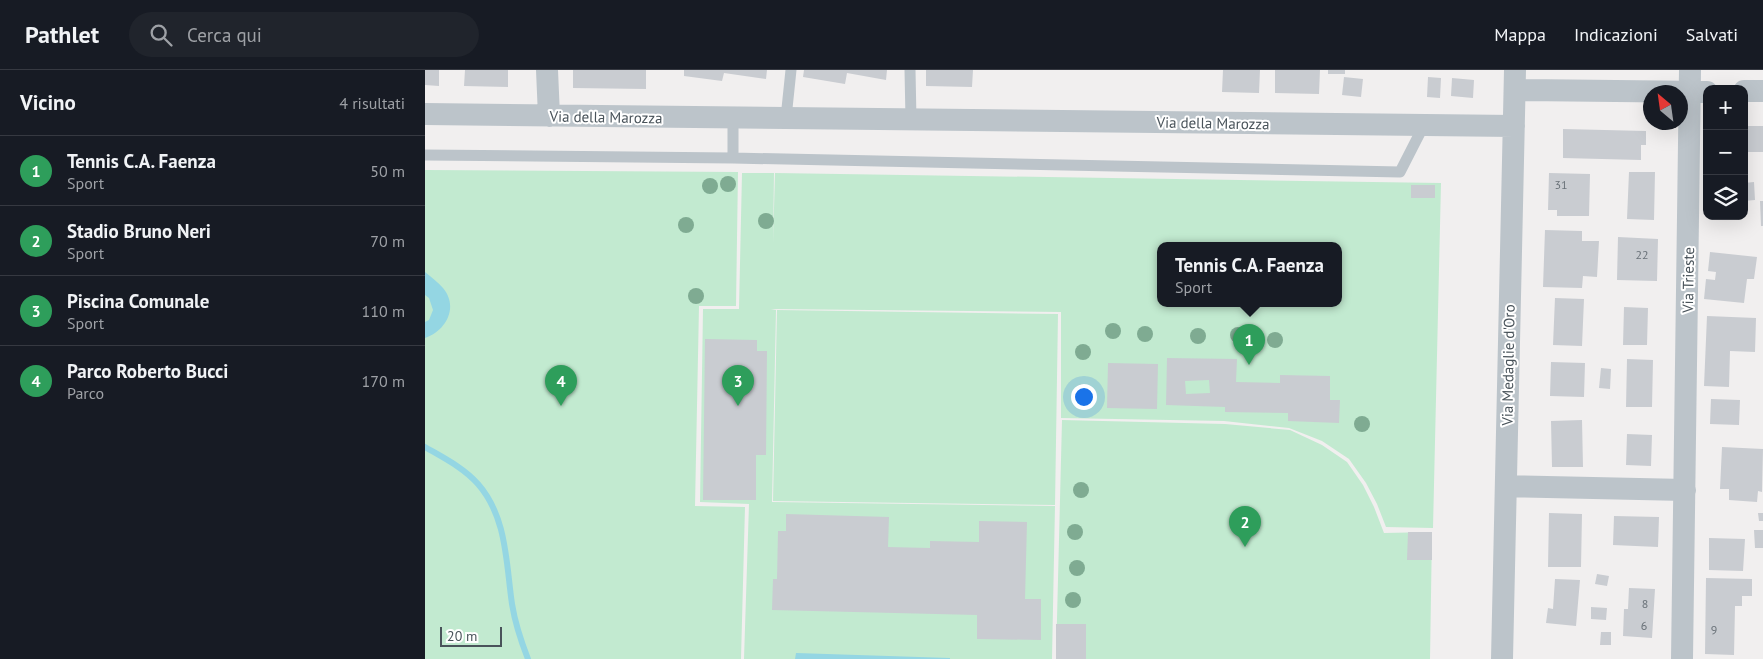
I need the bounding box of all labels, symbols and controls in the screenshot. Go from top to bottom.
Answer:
search box [129,12,479,57]
text: Pathlet [25,19,99,50]
icon: search [147,21,175,49]
text: Cerca qui [187,23,262,47]
text: Mappa [1494,23,1546,46]
text: Indicazioni [1574,23,1658,46]
text: Salvati [1686,23,1738,46]
north arrow [1643,85,1688,130]
map controls [1703,85,1748,220]
button: + [1703,85,1748,130]
text: Vicino [20,89,76,116]
text: 4 risultati [339,93,405,113]
street label: Via della Marozza [548,106,663,127]
street label: Via della Marozza [1155,112,1270,133]
button: − [1703,130,1748,175]
text: Tennis C.A. Faenza [67,149,216,173]
text: 1 [31,161,41,181]
text: 50 m [370,161,405,181]
text: Sport [67,173,104,193]
button: layers [1703,175,1748,220]
house number: 31 [1554,177,1568,192]
text: Stadio Bruno Neri [67,219,211,243]
text: 2 [31,231,41,251]
text: 70 m [370,231,405,251]
popup [1157,242,1342,307]
text: Sport [67,243,104,263]
house number: 22 [1635,247,1649,262]
street label: Via Trieste [1678,247,1698,314]
text: Tennis C.A. Faenza [1175,253,1324,277]
text: Sport [1175,277,1212,297]
text: Piscina Comunale [67,289,209,313]
text: 3 [31,301,41,321]
text: 110 m [362,301,405,321]
street label: Via Medaglie d'Oro [1497,304,1519,427]
text: Sport [67,313,104,333]
pin: 1 [1233,324,1265,365]
text: Parco Roberto Bucci [67,359,228,383]
pin: 4 [545,365,577,406]
pin: 3 [722,365,754,406]
text: 4 [31,371,41,391]
text: 170 m [362,371,405,391]
text: Parco [67,383,104,403]
your location [1071,384,1097,410]
pin: 2 [1229,506,1261,547]
house number: 8 [1642,596,1648,611]
house number: 6 [1641,618,1647,633]
house number: 9 [1711,622,1717,637]
scale bar [440,624,503,647]
text: 20 m [447,627,477,645]

